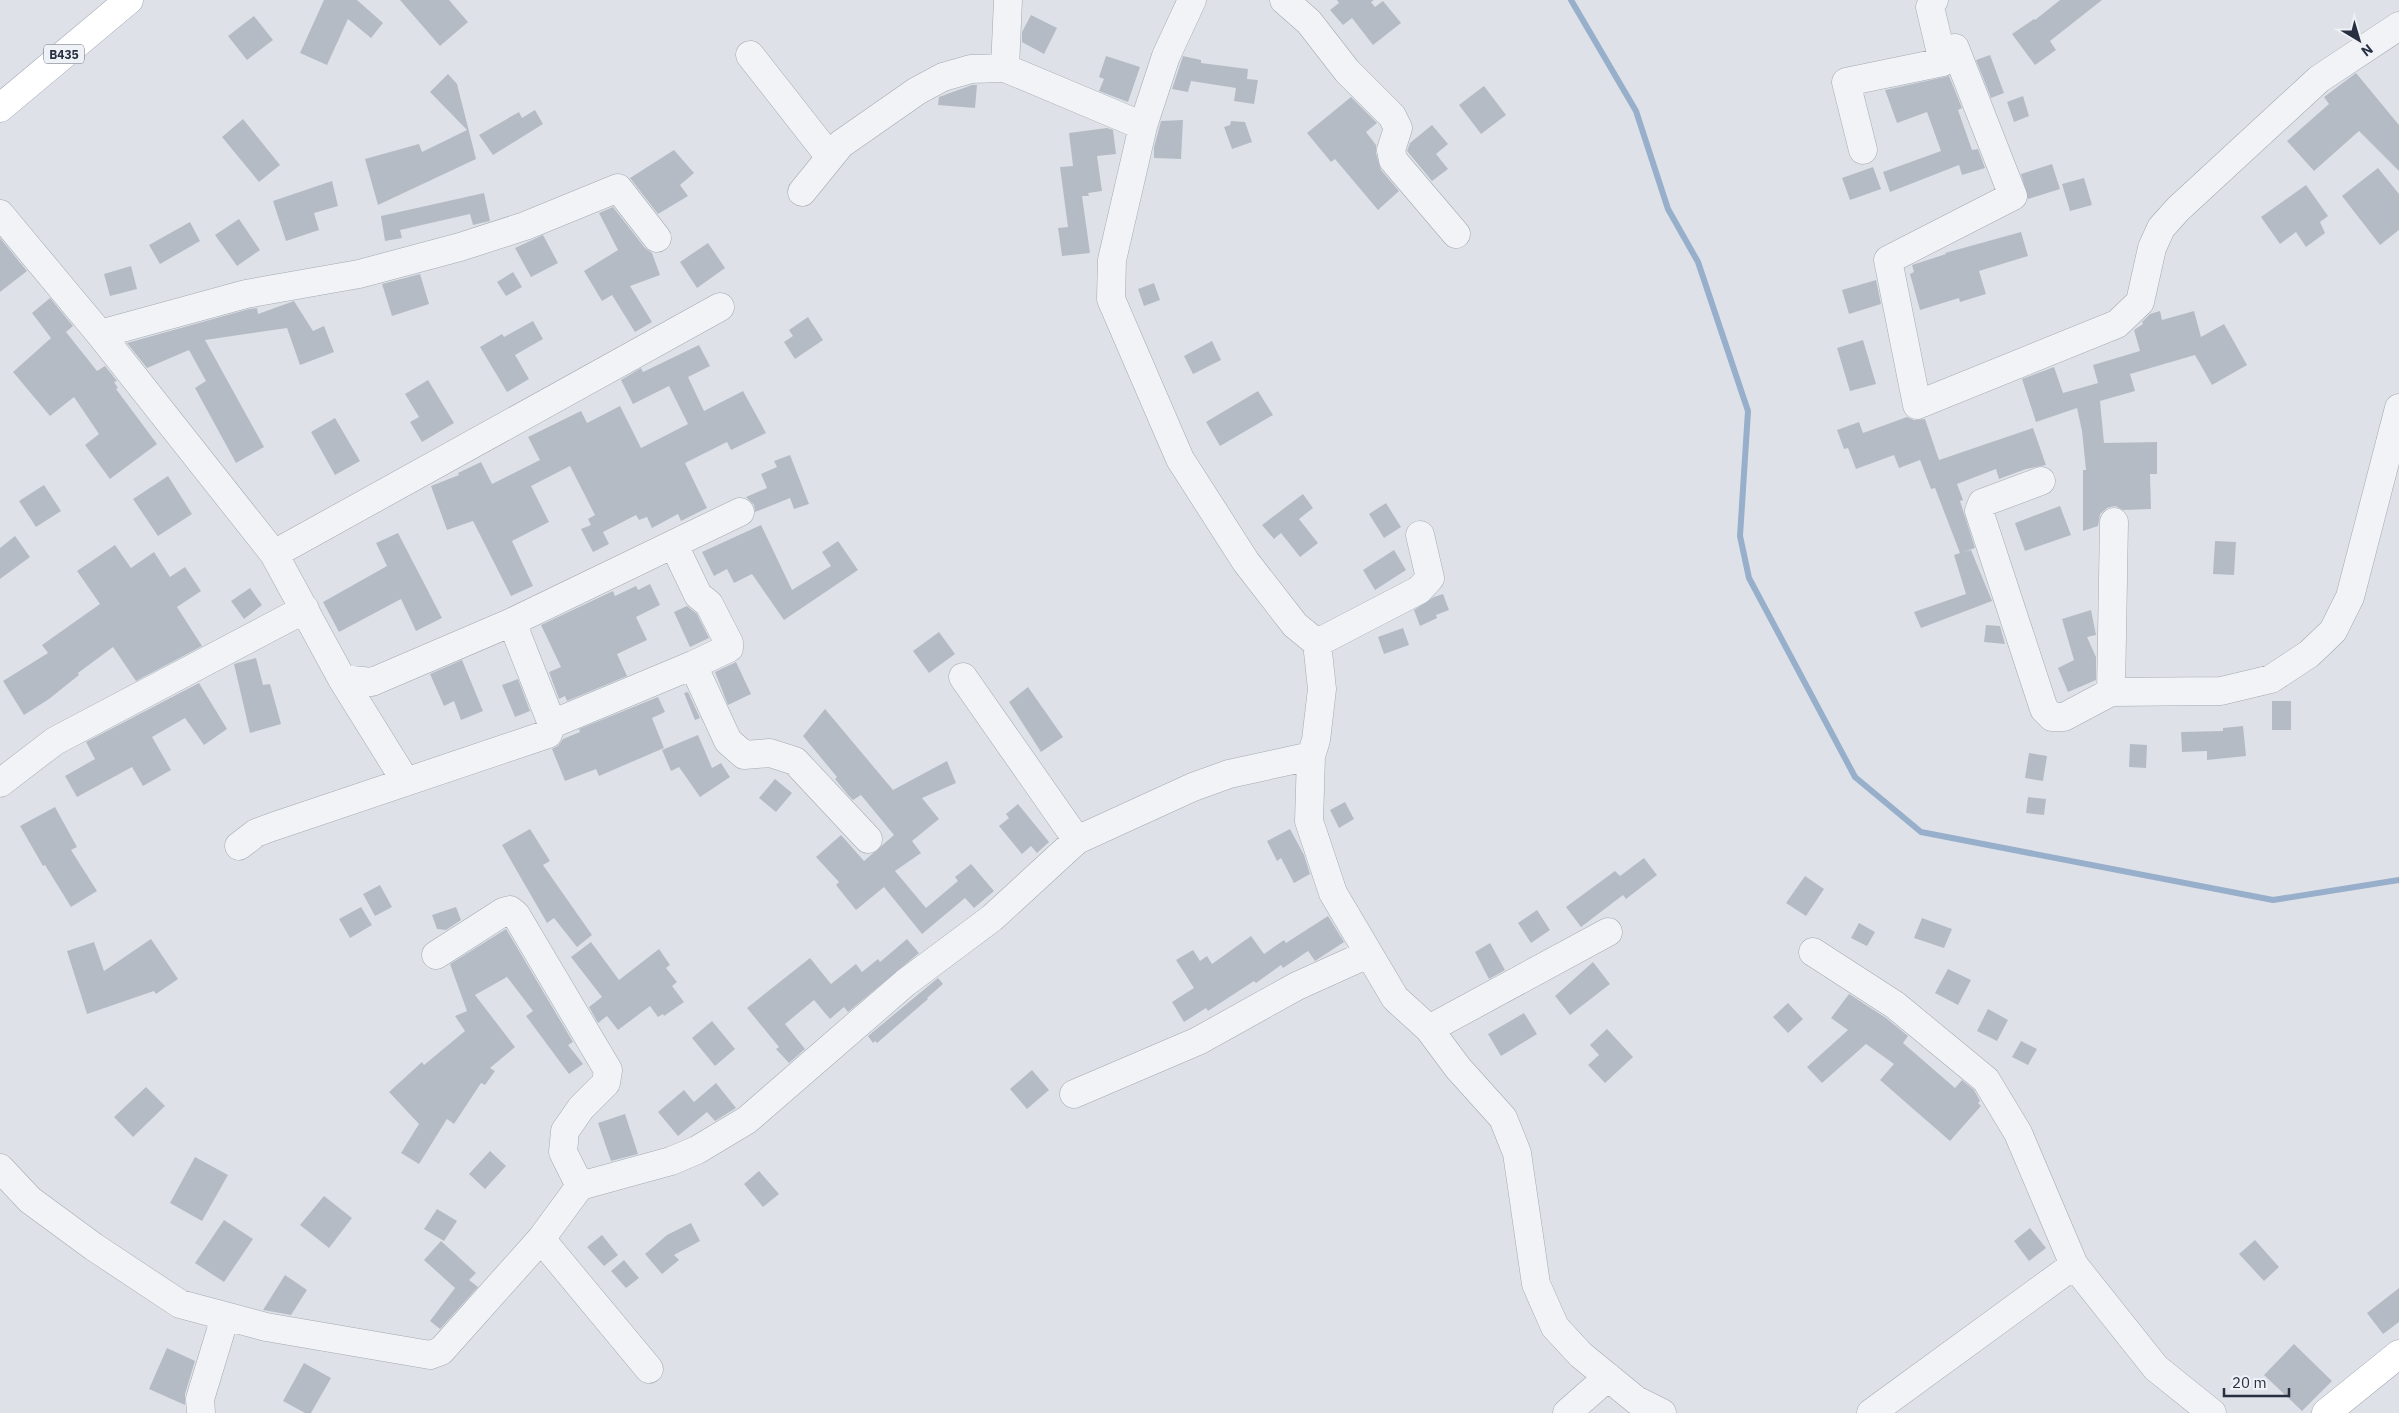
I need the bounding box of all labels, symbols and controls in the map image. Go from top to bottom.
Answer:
north arrow [2334,15,2384,65]
text: N [2357,40,2377,60]
road number: B435 [44,44,84,64]
scale bar [2224,1366,2289,1398]
text: 20 m [2232,1373,2267,1392]

